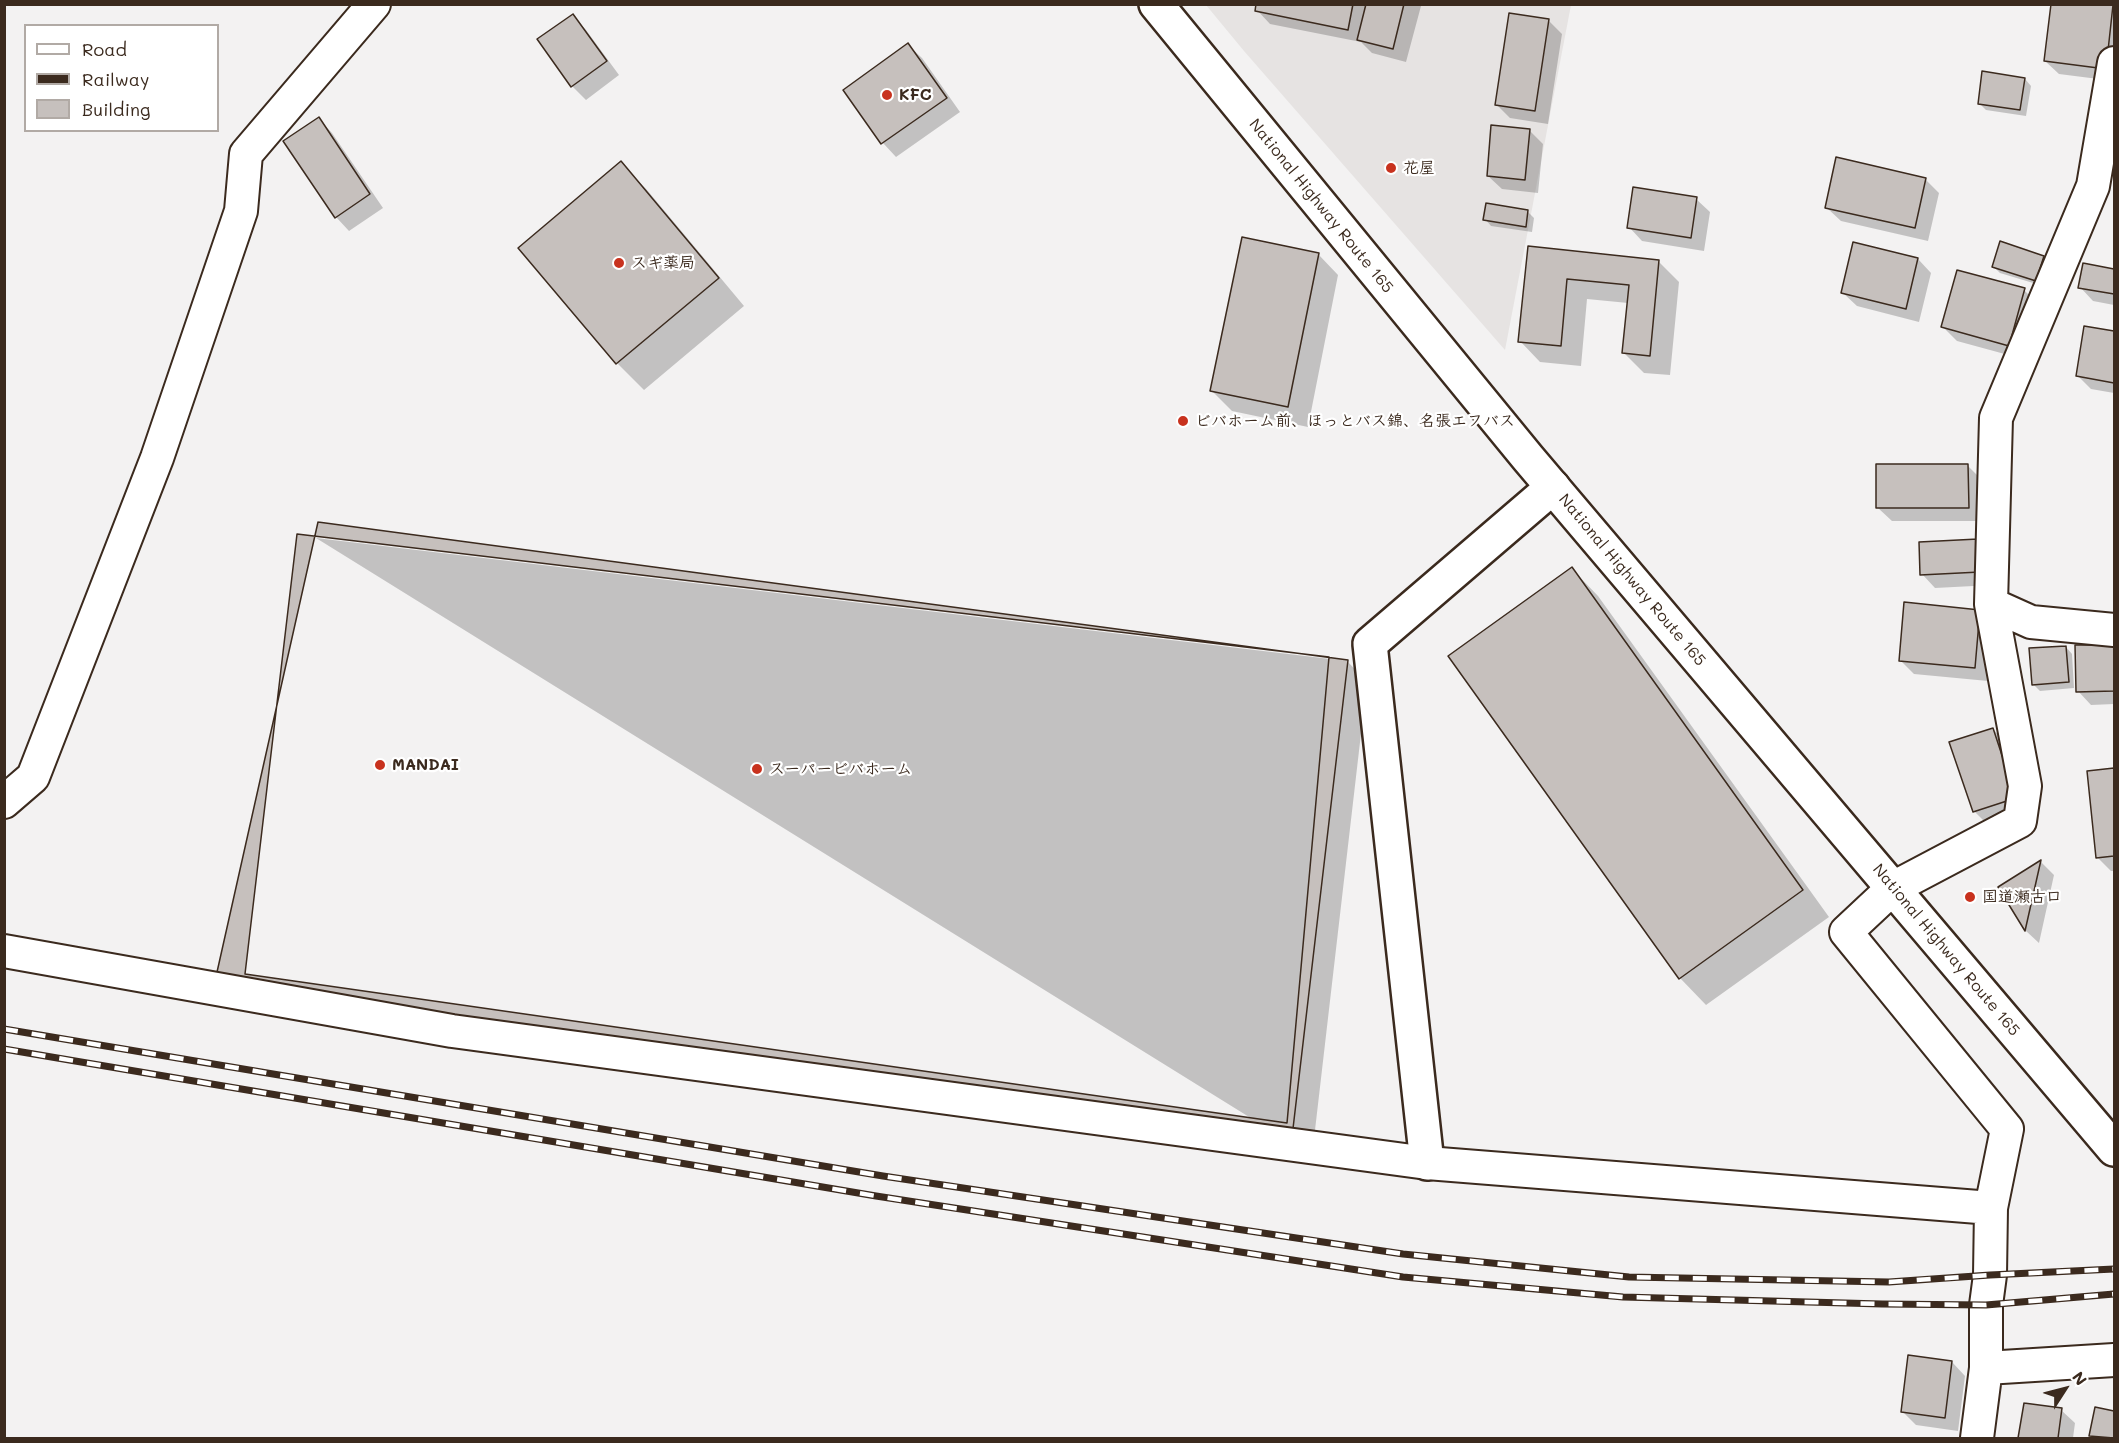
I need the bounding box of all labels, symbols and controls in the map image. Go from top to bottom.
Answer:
legend [24,24,219,132]
text: Road [82,37,127,61]
text: Railway [82,67,149,91]
place label: KFC [899,85,932,105]
marker: KFC [880,88,894,102]
text: Building [82,97,150,121]
street label: National Highway Route 165 [1245,115,1397,297]
place label: 花屋 [1403,158,1435,178]
marker: 花屋 [1384,161,1398,175]
place label: スギ薬局 [631,253,695,273]
marker: スギ薬局 [612,256,626,270]
place label: ビバホーム前、ほっとバス錦、名張エフバス [1195,411,1515,431]
marker: ビバホーム前、ほっとバス錦、名張エフバス [1176,414,1190,428]
street label: National Highway Route 165 [1554,490,1710,670]
place label: MANDAI [392,755,459,775]
marker: MANDAI [373,758,387,772]
place label: スーパービバホーム [769,759,912,779]
marker: スーパービバホーム [750,762,764,776]
street label: National Highway Route 165 [1868,860,2024,1040]
place label: 国道瀬古口 [1982,887,2062,907]
marker: 国道瀬古口 [1963,890,1977,904]
north arrow [2035,1359,2095,1419]
text: N [2068,1367,2092,1389]

